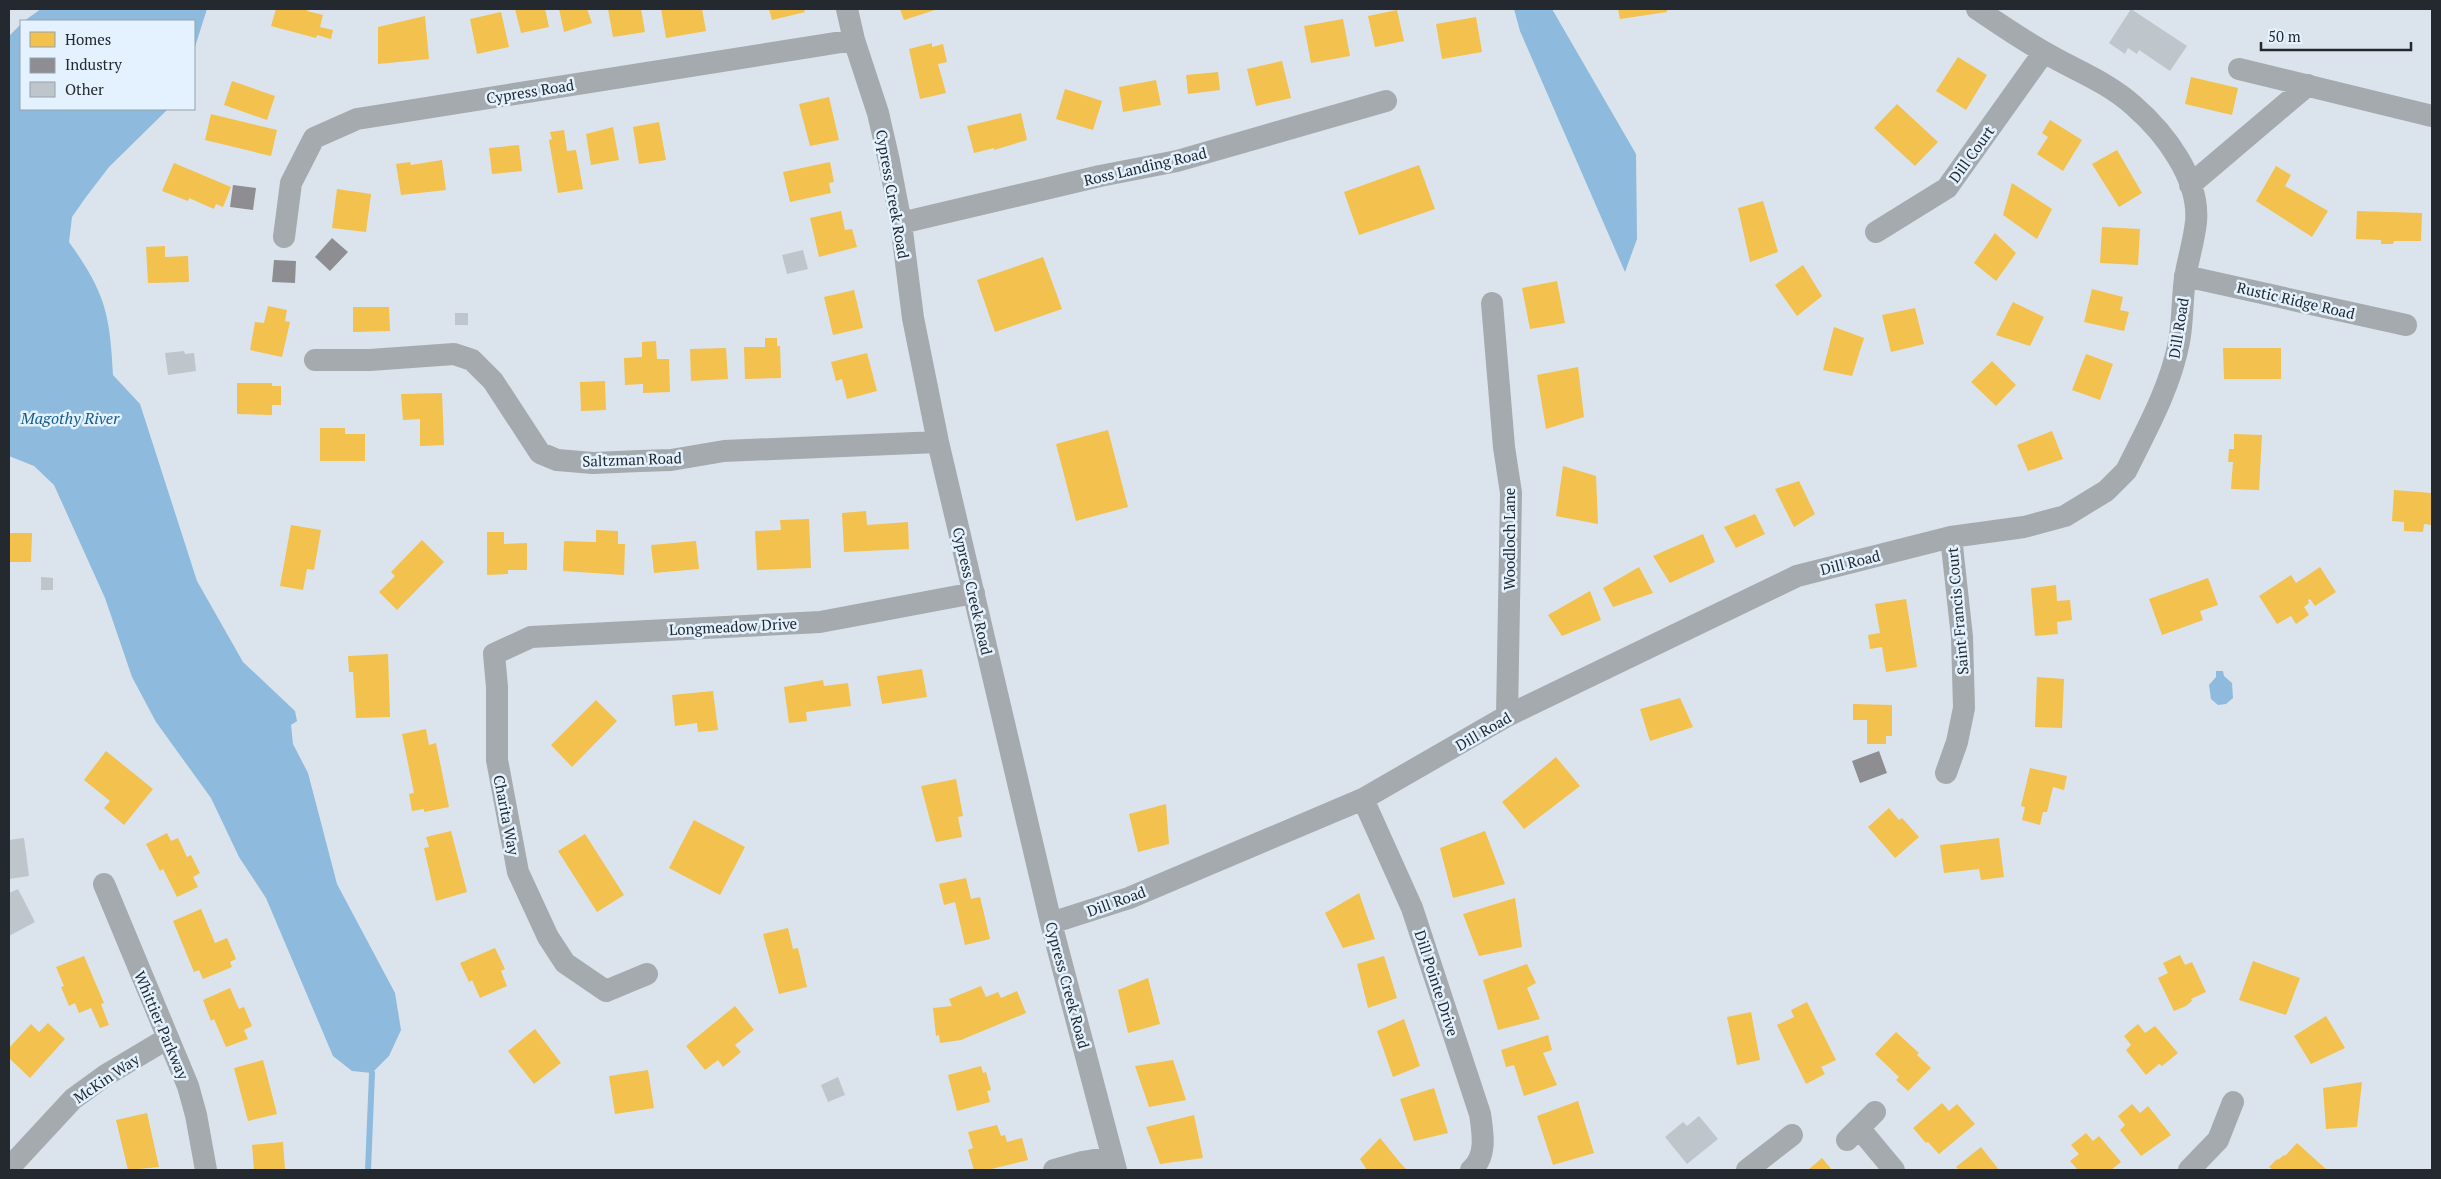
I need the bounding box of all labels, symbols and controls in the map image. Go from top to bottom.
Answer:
legend [20,20,195,110]
scale bar [2261,20,2411,52]
text: 50 m [2268,26,2301,46]
text: Homes [65,29,111,49]
text: Industry [65,54,122,74]
street label: Cypress Road [485,74,575,108]
text: Other [65,79,104,99]
street label: Dill Court [1944,121,1999,186]
street label: Cypress Creek Road [872,128,914,260]
street label: Ross Landing Road [1082,142,1208,190]
street label: Rustic Ridge Road [2235,277,2357,323]
street label: Dill Road [2163,296,2193,360]
water label: Magothy River [20,407,120,429]
street label: Saltzman Road [582,447,682,471]
street label: Woodloch Lane [1499,488,1519,590]
street label: Cypress Creek Road [949,525,997,657]
street label: Dill Road [1818,545,1882,579]
street label: Saint Francis Court [1941,546,1973,676]
street label: Longmeadow Drive [668,613,798,639]
street label: Dill Road [1451,707,1515,755]
street label: Charita Way [489,773,525,857]
street label: Dill Road [1084,881,1148,921]
street label: Cypress Creek Road [1041,919,1095,1051]
street label: Dill Pointe Drive [1410,927,1464,1039]
street label: Whittier Parkway [130,968,194,1083]
street label: McKin Way [69,1049,143,1107]

